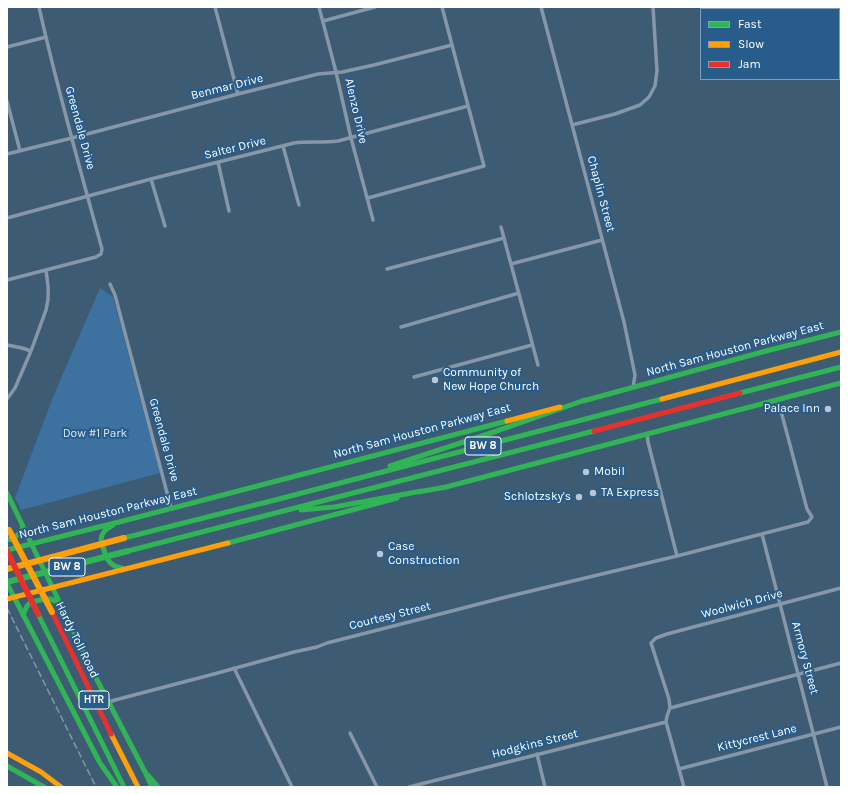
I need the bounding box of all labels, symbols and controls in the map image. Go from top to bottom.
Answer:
legend [700,8,840,80]
text: Fast [738,17,761,31]
text: Slow [738,37,764,51]
text: Jam [738,57,761,71]
street label: Benmar Drive [189,71,265,103]
street label: Alenzo Drive [341,77,371,145]
street label: Greendale Drive [62,85,98,171]
street label: Salter Drive [203,133,267,163]
street label: Chaplin Street [584,154,618,234]
street label: North Sam Houston Parkway East [645,318,825,380]
place label: Community of New Hope Church [443,366,539,394]
marker: Community of New Hope Church [430,375,440,385]
street label: Greendale Drive [146,397,182,483]
street label: North Sam Houston Parkway East [332,400,512,462]
place label: Palace Inn [764,402,820,416]
marker: Palace Inn [823,404,833,414]
park label: Dow #1 Park [63,427,127,441]
road number: BW 8 [465,437,501,455]
place label: Mobil [594,465,625,479]
marker: Mobil [581,467,591,477]
street label: North Sam Houston Parkway East [17,484,199,542]
place label: TA Express [601,486,659,500]
marker: TA Express [588,488,598,498]
place label: Schlotzsky's [504,490,571,504]
marker: Schlotzsky's [574,492,584,502]
place label: Case Construction [388,540,460,568]
marker: Case Construction [375,549,385,559]
road number: BW 8 [49,558,85,576]
street label: Woolwich Drive [700,586,784,622]
street label: Hardy Toll Road [52,599,102,681]
street label: Courtesy Street [348,599,432,633]
street label: Armory Street [788,620,822,696]
road number: HTR [79,691,109,709]
street label: Kittycrest Lane [716,721,798,755]
street label: Hodgkins Street [490,726,580,762]

